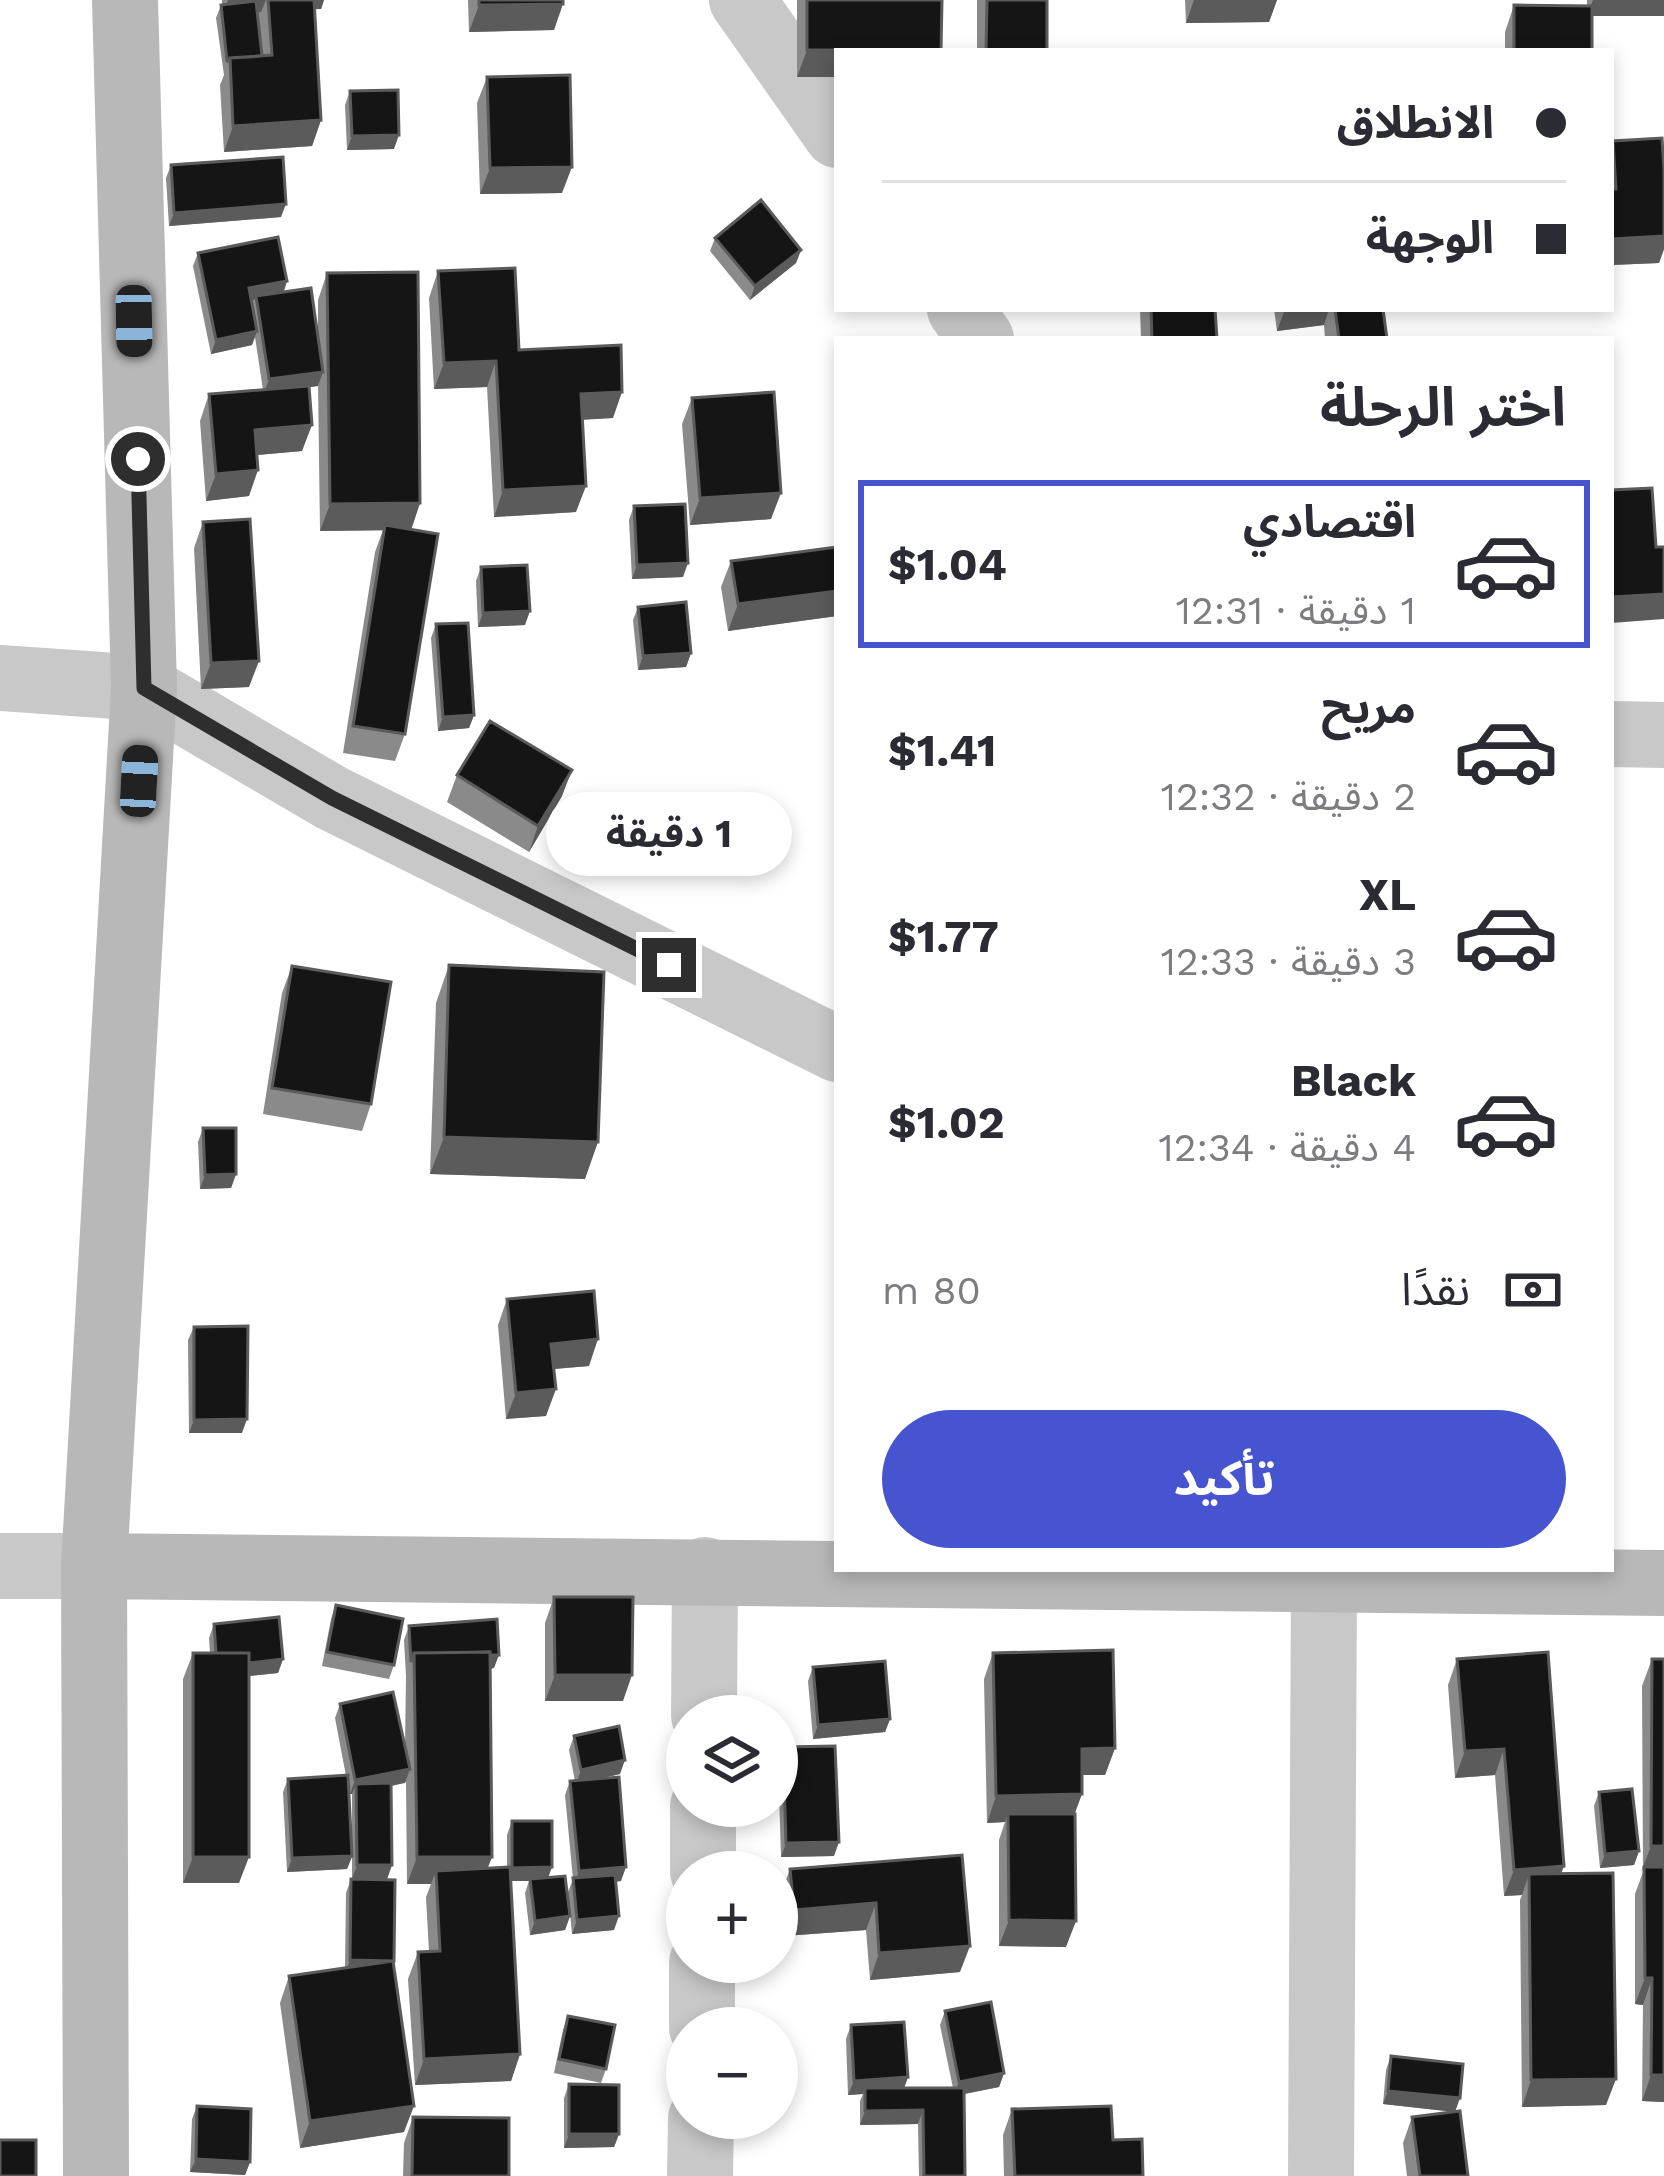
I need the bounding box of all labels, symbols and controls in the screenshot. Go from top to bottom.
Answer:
text: الانطلاق [1337,96,1494,149]
text: الوجهة [1366,211,1494,264]
car [115,285,153,357]
text: اختر الرحلة [1320,376,1566,439]
route start [111,432,165,486]
text: اقتصادي [1243,495,1416,548]
icon: car [1452,510,1560,618]
text: $1.04 [888,538,1007,591]
text: 1 دقيقة · 12:31 [1176,588,1416,633]
text: مريح [1321,681,1416,734]
icon: car [1452,696,1560,804]
text: $1.41 [888,724,996,777]
car [119,744,159,818]
text: 2 دقيقة · 12:32 [1161,774,1416,819]
callout: 1 دقيقة [546,791,792,875]
text: 1 دقيقة [606,811,732,856]
text: XL [1359,868,1416,921]
icon: car [1452,882,1560,990]
text: $1.77 [888,910,999,963]
route end [642,938,696,992]
text: 3 دقيقة · 12:33 [1161,939,1416,984]
text: Black [1291,1054,1416,1107]
icon: car [1452,1068,1560,1176]
text: $1.02 [888,1096,1005,1149]
text: 4 دقيقة · 12:34 [1159,1125,1416,1170]
icon: cash [1500,1257,1566,1323]
text: نقدًا [1401,1263,1470,1316]
text: 80 m [882,1268,981,1313]
button: تأكيد [882,1410,1566,1548]
map controls [666,1695,798,2139]
button: layers [666,1695,798,1827]
button: + [666,1851,798,1983]
button: − [666,2007,798,2139]

